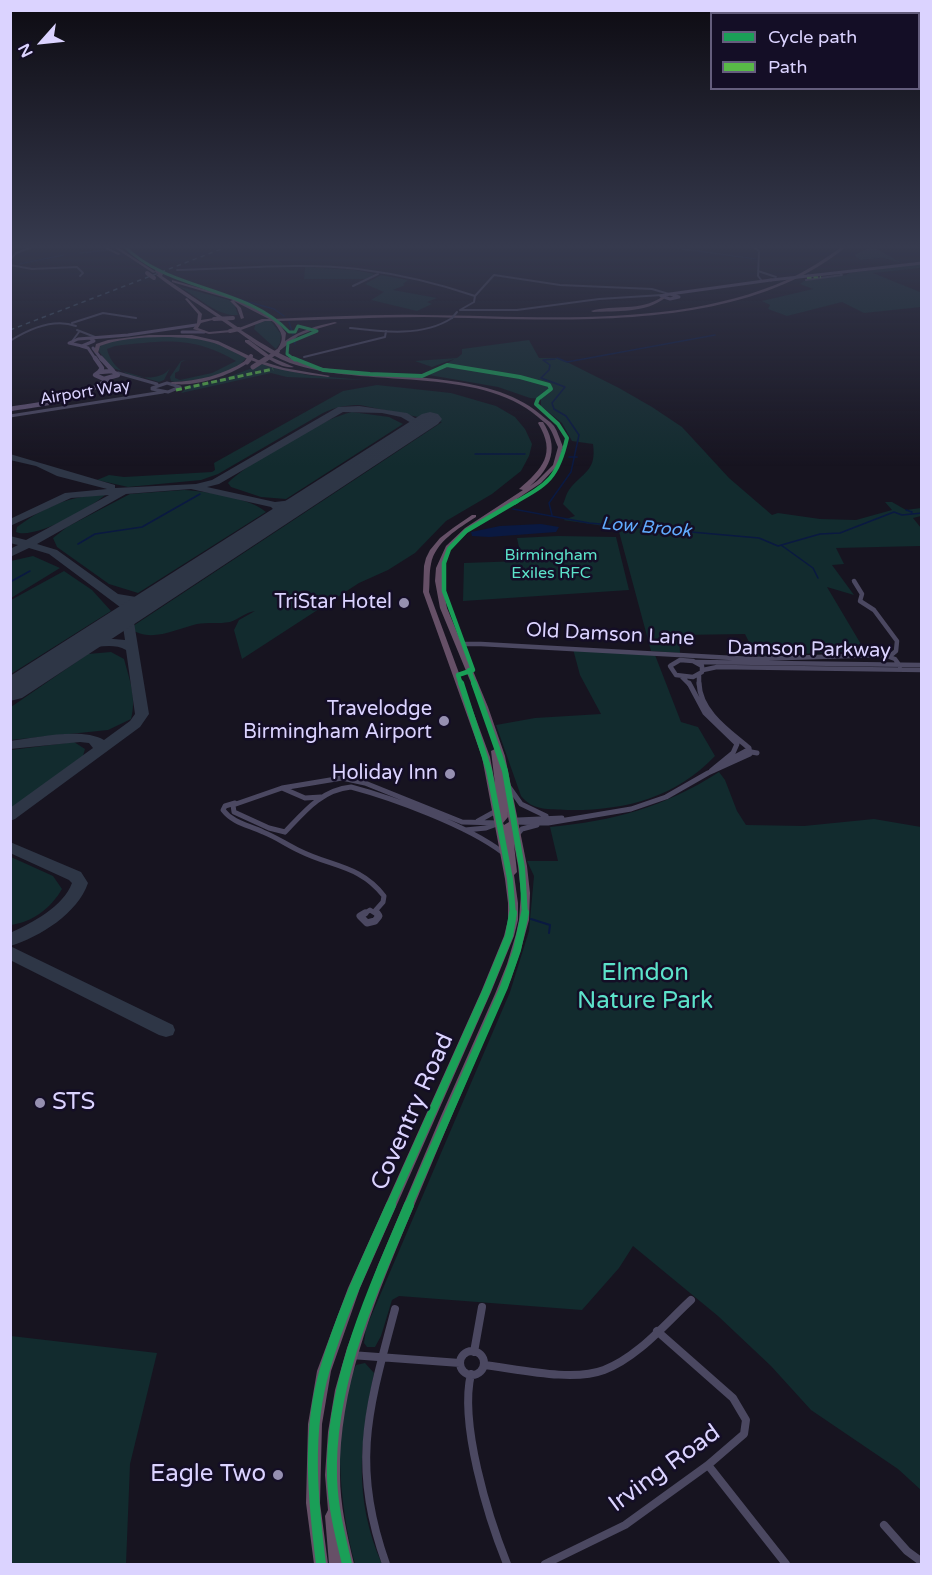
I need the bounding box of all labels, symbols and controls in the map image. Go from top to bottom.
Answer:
north arrow [12,12,72,72]
legend [710,12,920,90]
text: Cycle path [768,26,857,48]
text: N [14,40,38,60]
text: Path [768,56,807,78]
street label: Airport Way [38,376,132,410]
water label: Low Brook [600,513,692,543]
park label: Birmingham Exiles RFC [504,546,598,584]
place label: TriStar Hotel [274,591,392,615]
marker: TriStar Hotel [397,596,411,610]
street label: Old Damson Lane [525,619,695,651]
street label: Damson Parkway [727,637,891,663]
place label: Travelodge Birmingham Airport [243,698,432,745]
marker: Travelodge Birmingham Airport [437,714,451,728]
place label: Holiday Inn [332,762,438,786]
marker: Holiday Inn [443,767,457,781]
park label: Elmdon Nature Park [577,960,713,1016]
street label: Coventry Road [365,1029,461,1195]
place label: STS [52,1089,95,1117]
marker: STS [33,1096,47,1110]
street label: Irving Road [604,1419,726,1519]
place label: Eagle Two [150,1461,266,1489]
marker: Eagle Two [271,1468,285,1482]

